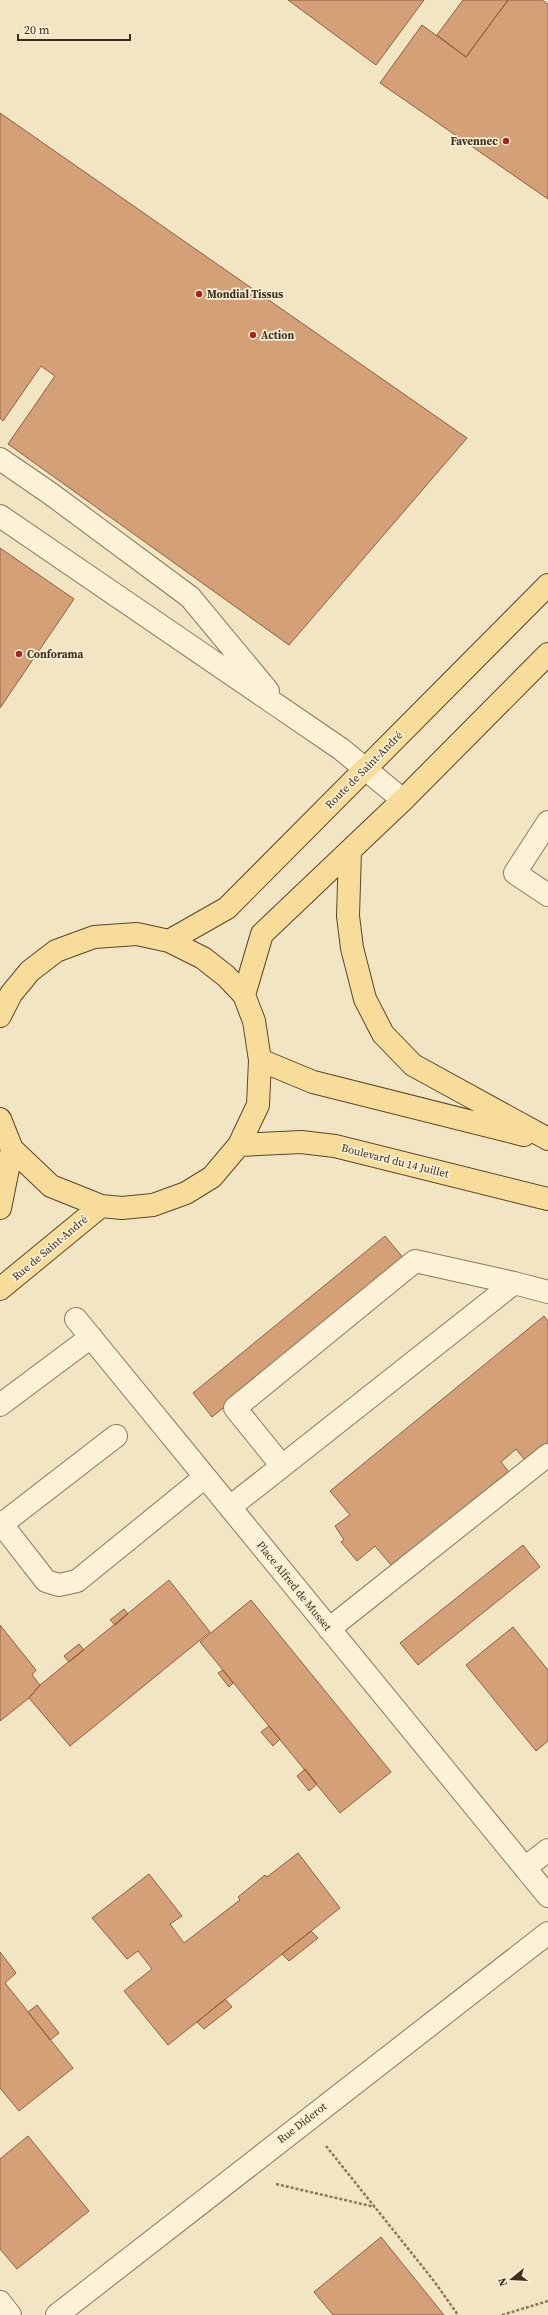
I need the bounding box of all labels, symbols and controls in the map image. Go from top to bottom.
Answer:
scale bar [18,16,130,42]
text: 20 m [24,22,50,38]
place label: Favennec [450,134,498,149]
marker: Favennec [501,136,511,146]
place label: Mondial Tissus [207,287,283,302]
marker: Mondial Tissus [194,289,204,299]
place label: Action [261,328,294,343]
marker: Action [248,330,258,340]
place label: Conforama [27,647,83,662]
marker: Conforama [14,649,24,659]
street label: Route de Saint-André [322,728,406,812]
street label: Boulevard du 14 Juillet [340,1140,451,1182]
street label: Rue de Saint-André [9,1212,91,1284]
street label: Place Alfred de Musset [253,1538,335,1634]
street label: Rue Diderot [274,2099,330,2147]
north arrow [492,2259,532,2299]
text: N [495,2276,511,2288]

